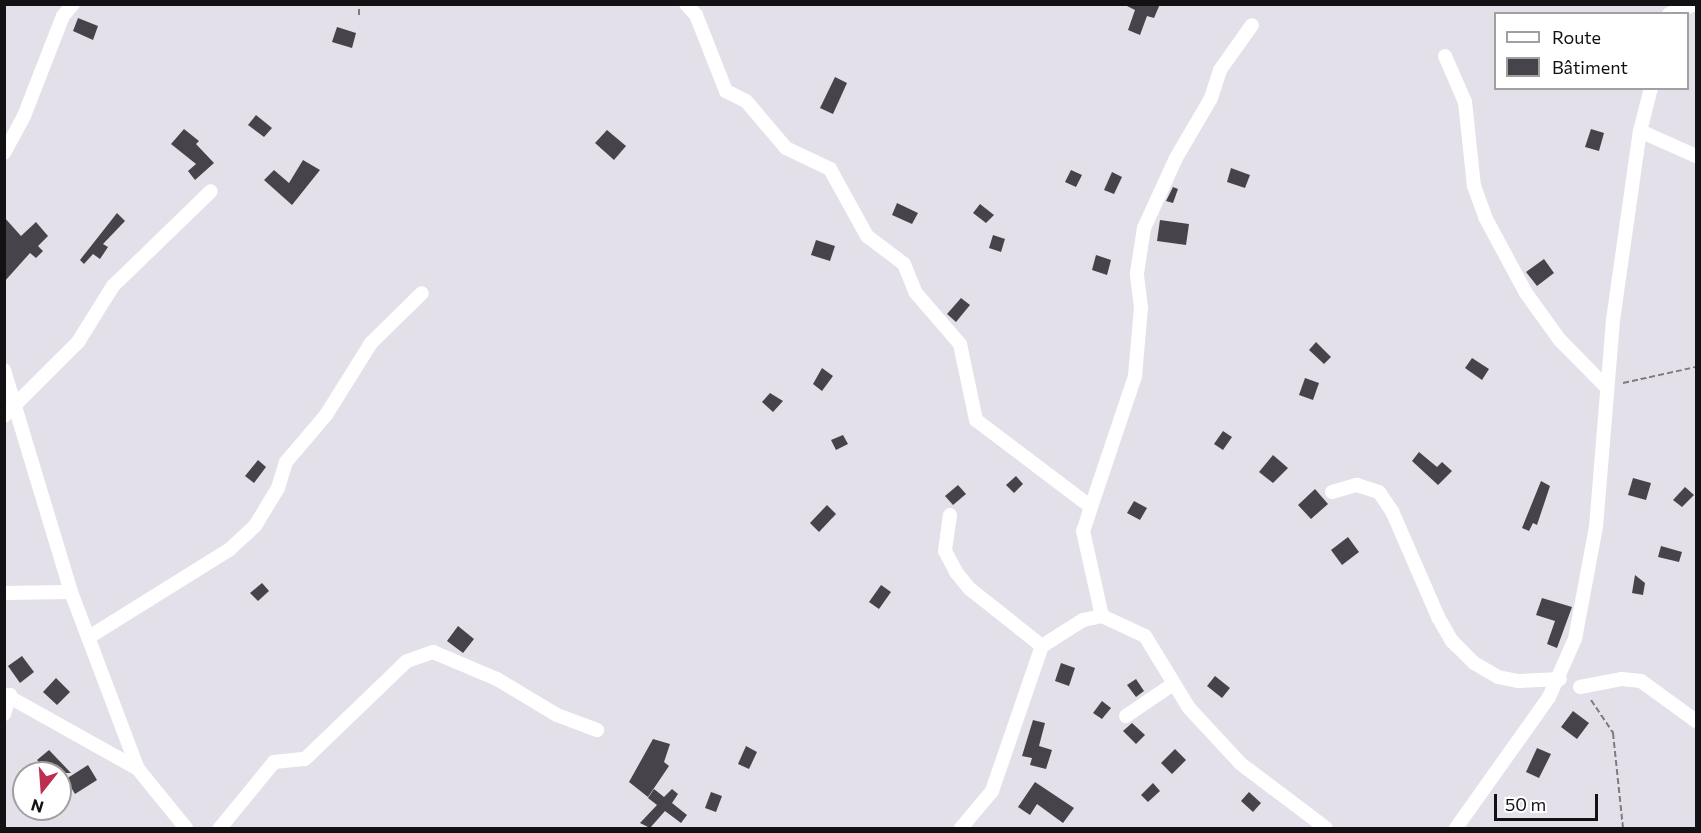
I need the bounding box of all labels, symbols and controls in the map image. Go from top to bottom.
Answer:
legend [1494,12,1689,90]
text: Route [1552,26,1601,48]
text: Bâtiment [1552,56,1628,78]
north arrow [12,761,72,821]
scale bar [1497,782,1600,820]
text: 50 m [1505,793,1546,815]
text: N [29,796,46,818]

